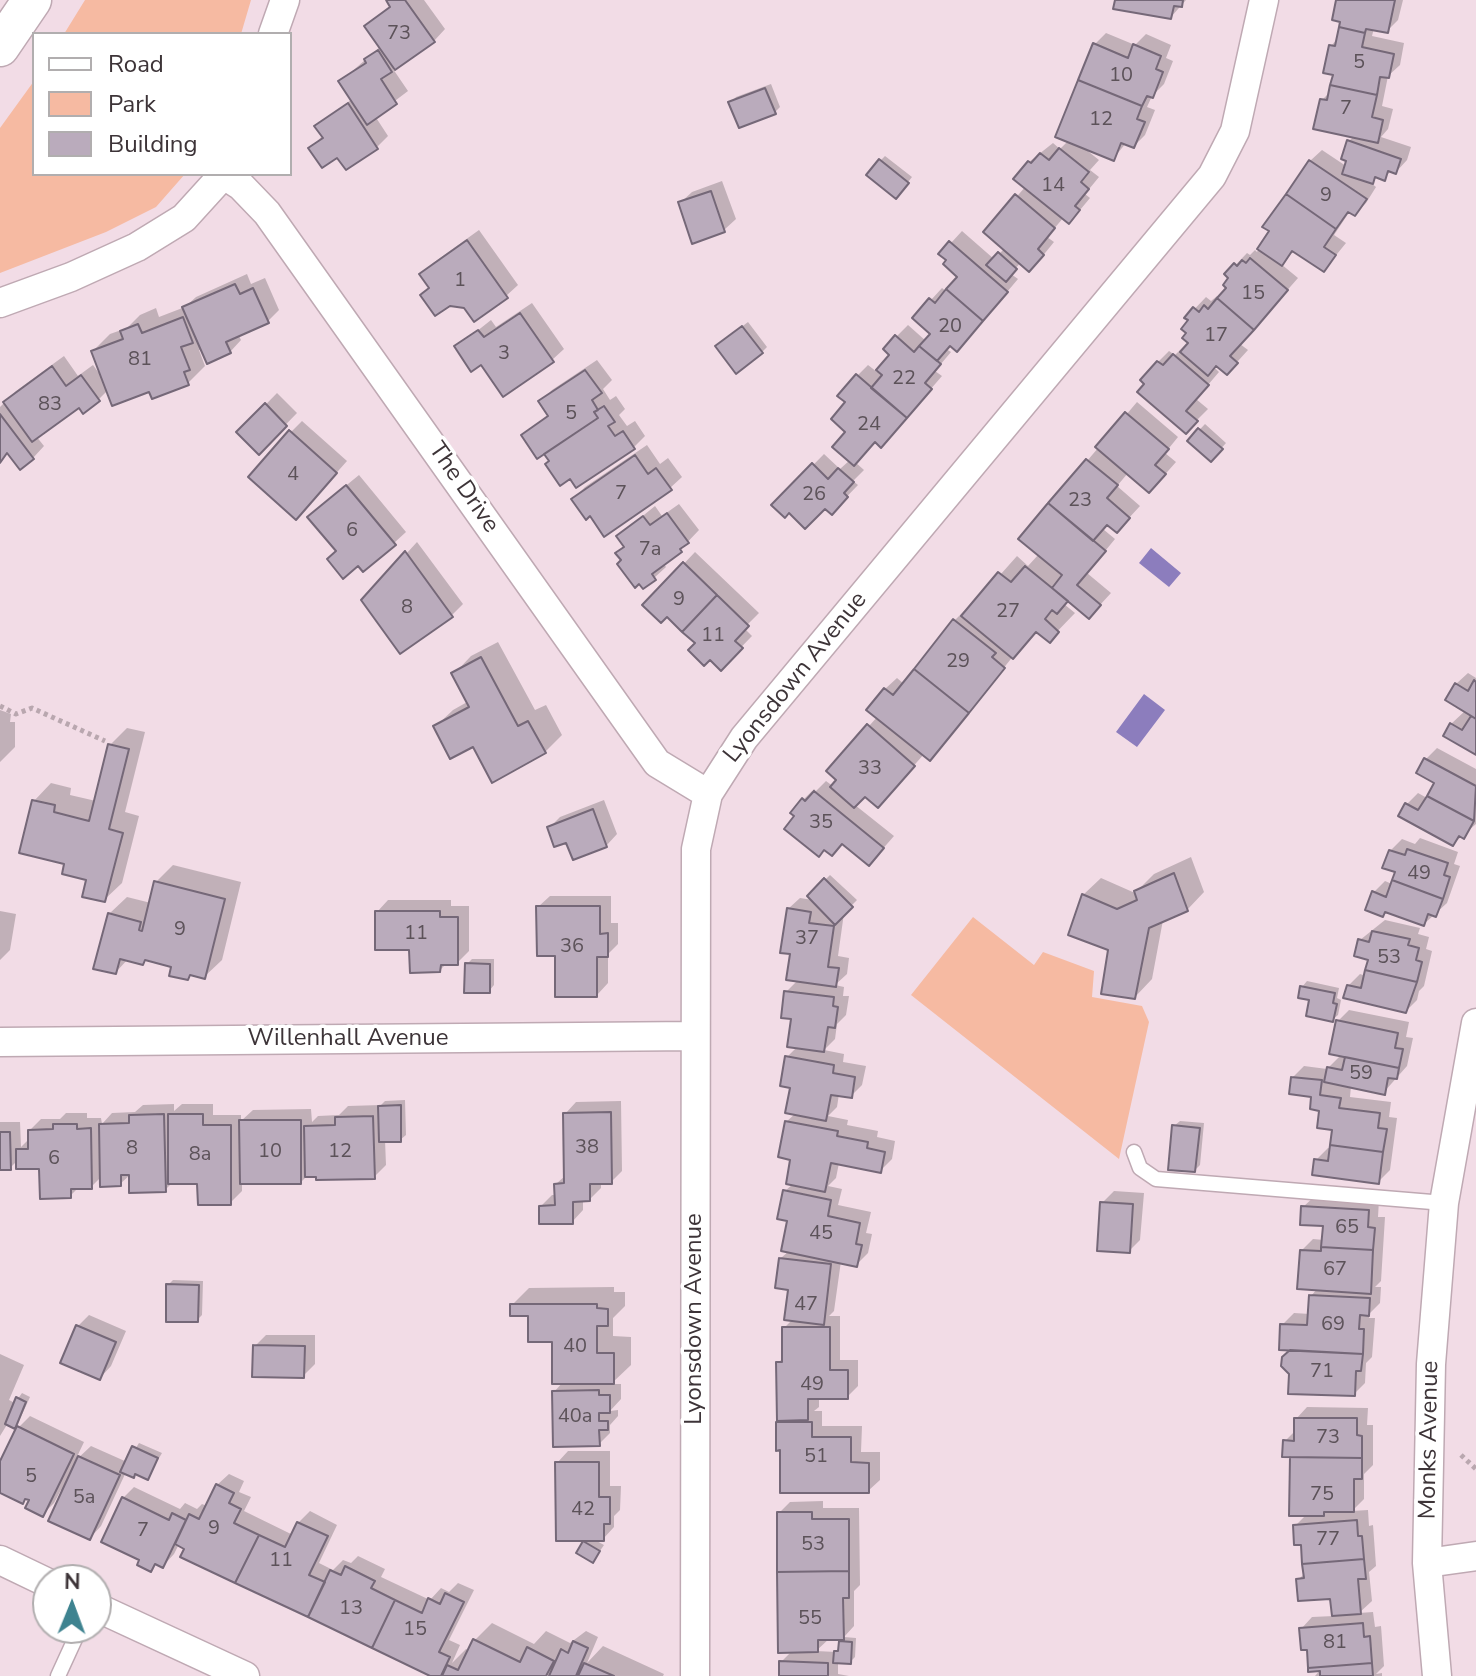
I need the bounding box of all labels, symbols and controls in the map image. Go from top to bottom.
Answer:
house number: 73 [387,22,411,46]
legend [32,32,292,176]
text: Road [108,48,164,80]
house number: 5 [1353,51,1365,75]
house number: 10 [1109,64,1133,88]
text: Park [108,88,156,120]
house number: 7 [1340,97,1352,121]
house number: 12 [1089,108,1113,132]
text: Building [108,128,198,160]
house number: 14 [1041,174,1065,198]
house number: 9 [1320,184,1332,208]
house number: 1 [454,269,466,293]
house number: 15 [1241,282,1265,306]
house number: 20 [938,315,962,339]
house number: 17 [1204,324,1228,348]
house number: 3 [498,342,510,366]
house number: 81 [128,348,152,372]
house number: 22 [892,367,916,391]
house number: 83 [38,393,62,417]
house number: 5 [565,402,577,426]
house number: 24 [857,413,881,437]
street label: The Drive [421,437,505,539]
house number: 4 [287,463,299,487]
house number: 7 [615,482,627,506]
house number: 26 [802,483,826,507]
house number: 23 [1068,489,1092,513]
house number: 6 [346,519,358,543]
house number: 7a [639,538,661,562]
street label: Lyonsdown Avenue [718,587,874,769]
house number: 9 [673,588,685,612]
house number: 8 [401,596,413,620]
house number: 27 [996,600,1020,624]
house number: 11 [701,624,725,648]
house number: 29 [946,650,970,674]
house number: 33 [858,757,882,781]
house number: 35 [809,811,833,835]
house number: 49 [1407,862,1431,886]
house number: 9 [174,918,186,942]
house number: 11 [404,922,428,946]
house number: 37 [795,927,819,951]
house number: 36 [560,935,584,959]
house number: 53 [1377,946,1401,970]
street label: Willenhall Avenue [248,1025,448,1053]
house number: 59 [1349,1062,1373,1086]
house number: 38 [575,1136,599,1160]
house number: 8 [126,1137,138,1161]
house number: 10 [258,1140,282,1164]
house number: 12 [328,1140,352,1164]
house number: 8a [189,1143,211,1167]
house number: 6 [48,1147,60,1171]
street label: Lyonsdown Avenue [681,1213,709,1425]
house number: 65 [1335,1216,1359,1240]
house number: 45 [809,1222,833,1246]
house number: 67 [1323,1258,1347,1282]
house number: 47 [794,1293,818,1317]
house number: 69 [1321,1313,1345,1337]
house number: 40 [563,1335,587,1359]
house number: 71 [1310,1360,1334,1384]
street label: Monks Avenue [1414,1360,1446,1520]
house number: 49 [800,1373,824,1397]
house number: 40a [558,1405,592,1429]
house number: 73 [1316,1426,1340,1450]
house number: 51 [804,1445,828,1469]
house number: 5 [25,1465,37,1489]
house number: 75 [1310,1483,1334,1507]
house number: 5a [73,1486,95,1510]
house number: 42 [571,1498,595,1522]
house number: 9 [208,1517,220,1541]
house number: 7 [137,1519,149,1543]
house number: 77 [1316,1528,1340,1552]
house number: 53 [801,1533,825,1557]
house number: 11 [269,1549,293,1573]
north arrow [32,1564,112,1644]
text: N [64,1567,81,1597]
house number: 13 [339,1597,363,1621]
house number: 55 [798,1607,822,1631]
house number: 15 [403,1618,427,1642]
house number: 81 [1323,1631,1347,1655]

